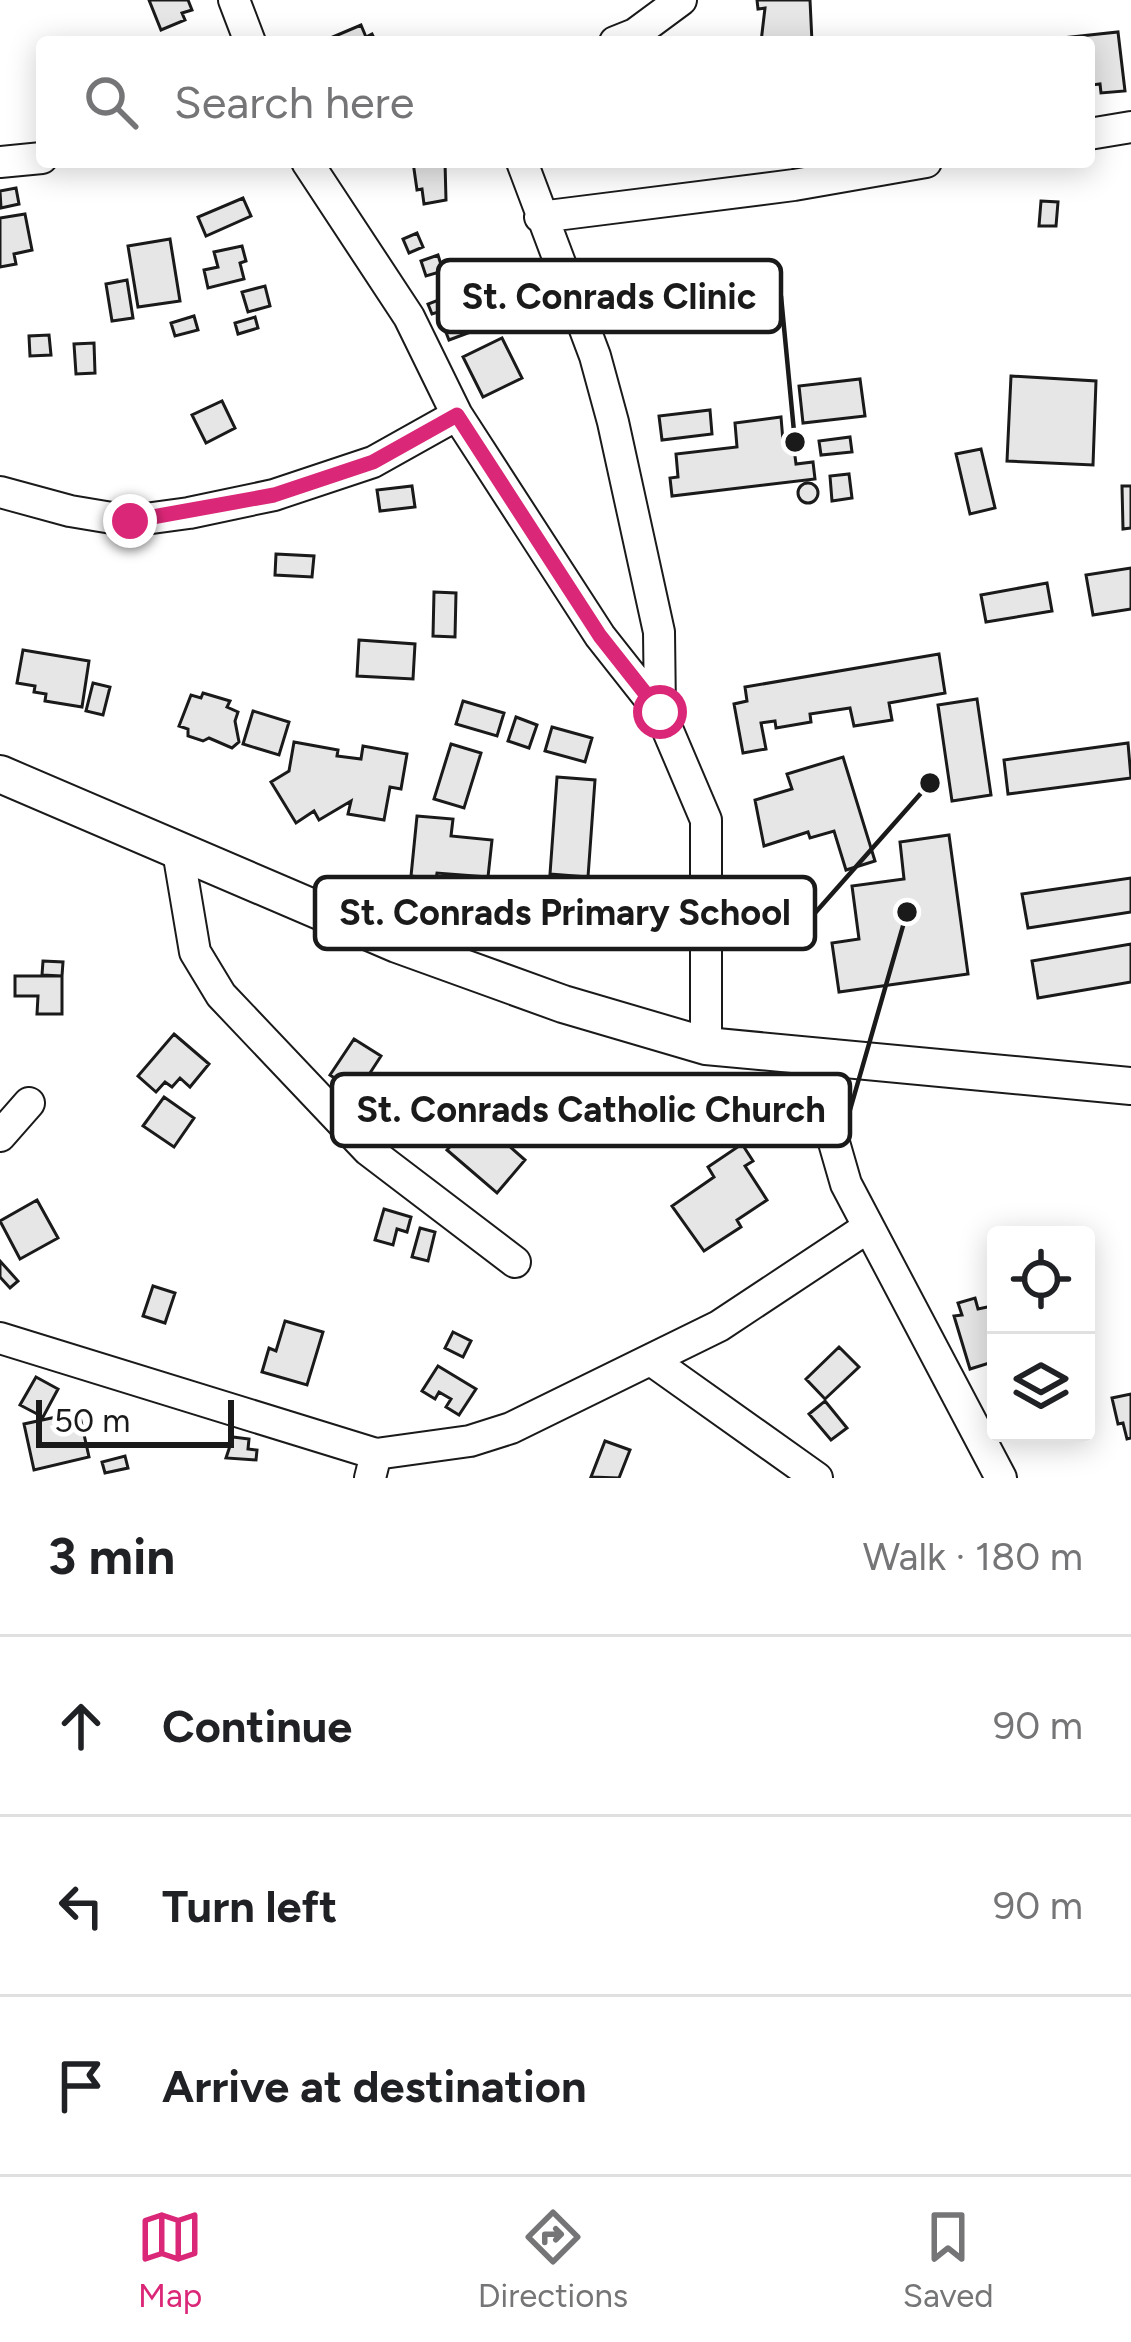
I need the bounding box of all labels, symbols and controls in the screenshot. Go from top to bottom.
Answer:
search box [36,36,1095,168]
icon: search [78,69,144,135]
text: Search here [174,75,414,129]
callout: St. Conrads Clinic [438,260,781,332]
text: St. Conrads Clinic [462,275,756,318]
route end [103,494,157,548]
route start [633,685,687,739]
callout: St. Conrads Primary School [315,877,815,949]
text: St. Conrads Primary School [339,891,791,934]
callout: St. Conrads Catholic Church [332,1074,850,1146]
text: St. Conrads Catholic Church [356,1088,826,1131]
map controls [987,1226,1095,1442]
button: locate [987,1226,1095,1334]
button: layers [987,1334,1095,1442]
scale bar [36,1394,234,1447]
text: 50 m [54,1401,130,1440]
text: 3 min [48,1526,175,1587]
text: Walk · 180 m [863,1533,1083,1580]
icon: ahead [48,1693,114,1759]
text: Continue [162,1699,352,1753]
text: 90 m [993,1702,1083,1749]
icon: left [48,1873,114,1939]
text: Turn left [162,1879,337,1933]
text: 90 m [993,1882,1083,1929]
icon: arrive [48,2053,114,2119]
text: Arrive at destination [162,2059,586,2113]
tab: Map [137,2204,203,2315]
tab: Directions [478,2204,628,2315]
tab: Saved [903,2204,994,2315]

